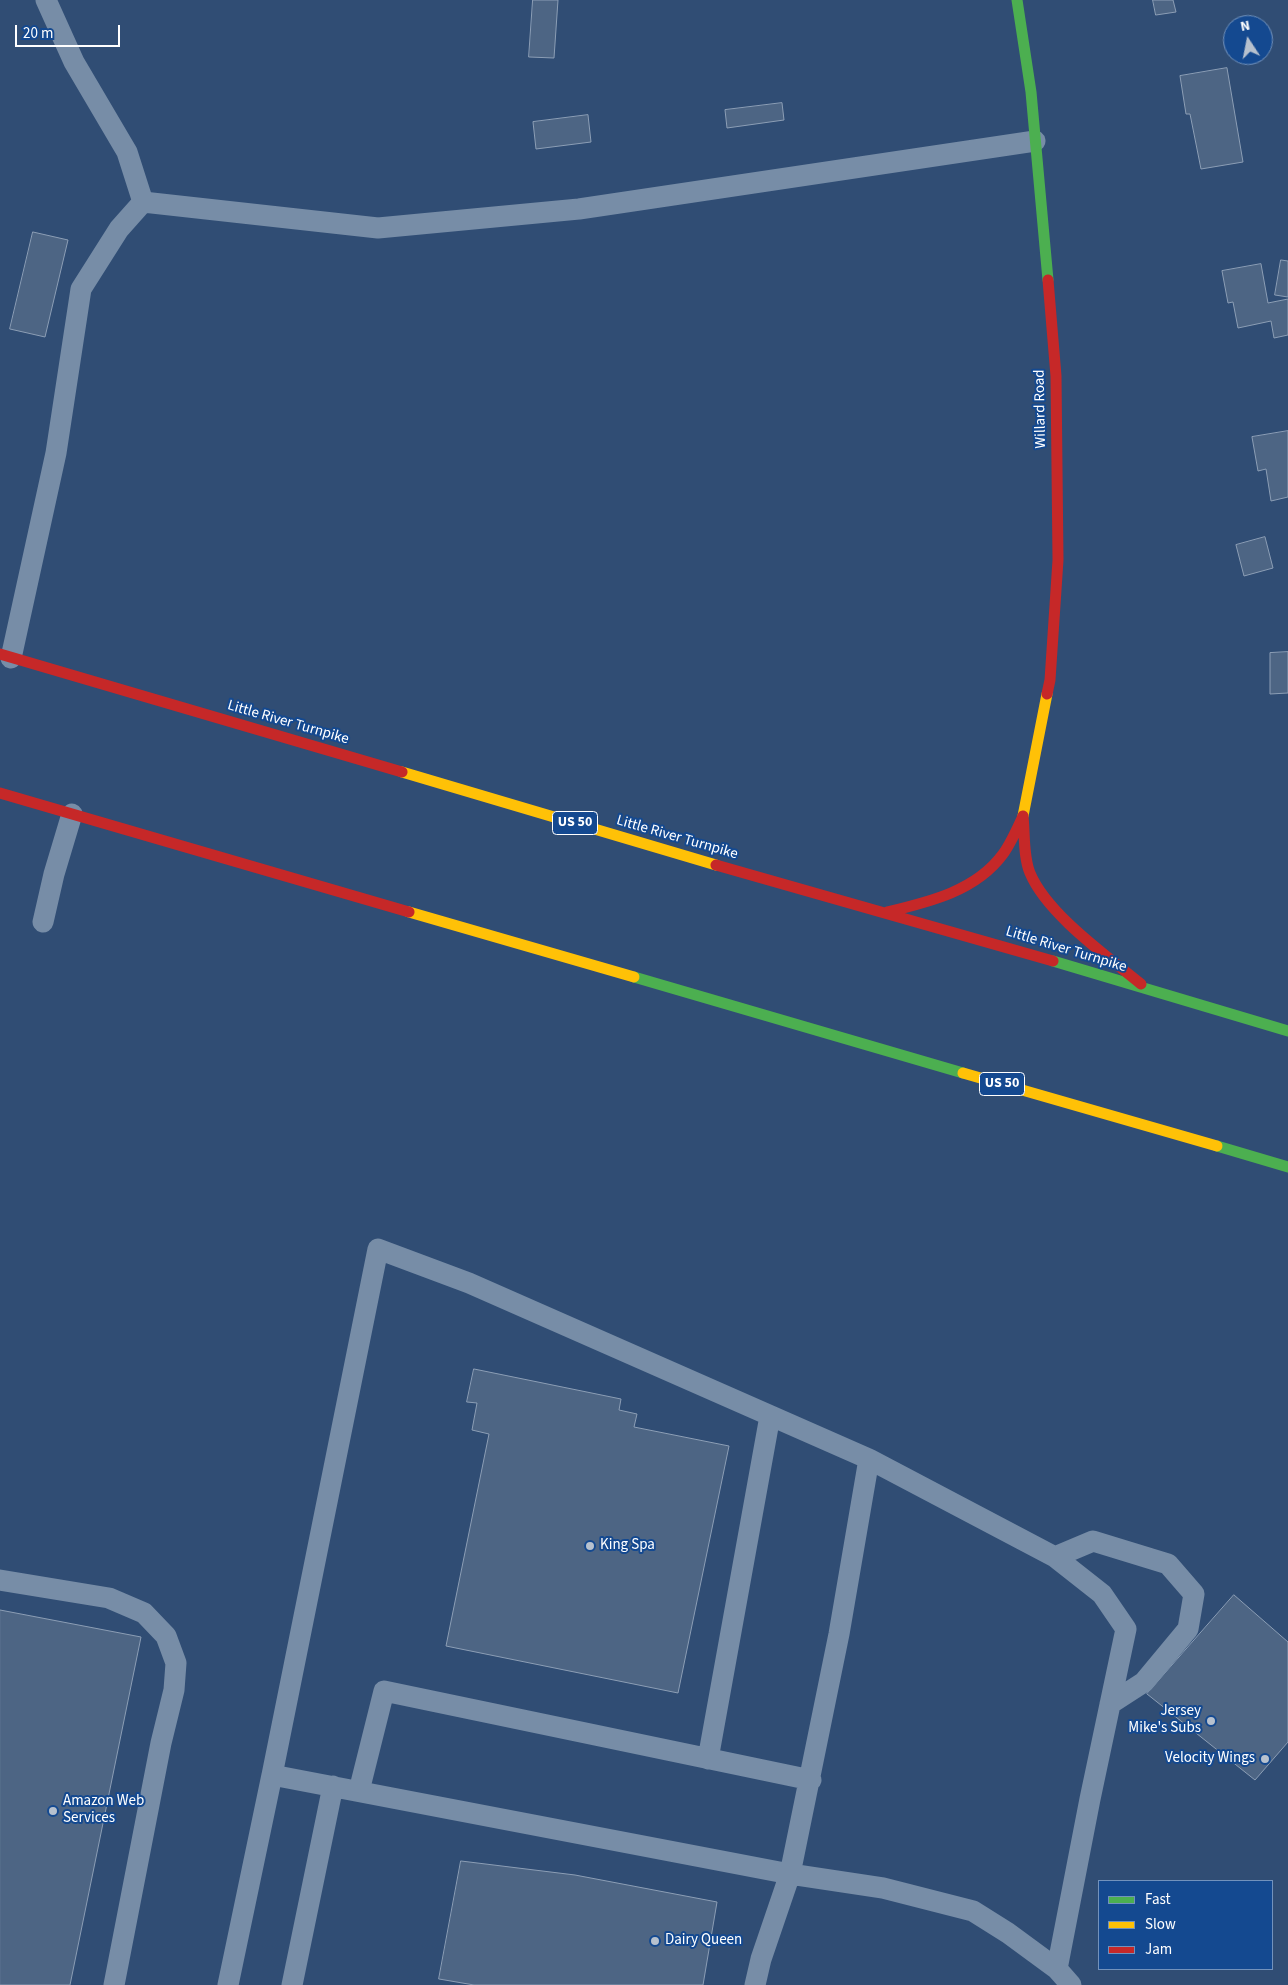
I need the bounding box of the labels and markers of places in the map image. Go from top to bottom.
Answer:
place label: King Spa [600,1537,655,1555]
marker: King Spa [584,1540,596,1552]
place label: Jersey Mike's Subs [1128,1703,1201,1738]
marker: Jersey Mike's Subs [1205,1715,1217,1727]
place label: Velocity Wings [1165,1750,1255,1768]
marker: Velocity Wings [1259,1753,1271,1765]
place label: Amazon Web Services [63,1793,144,1828]
marker: Amazon Web Services [47,1805,59,1817]
place label: Dairy Queen [665,1932,742,1950]
marker: Dairy Queen [649,1935,661,1947]

